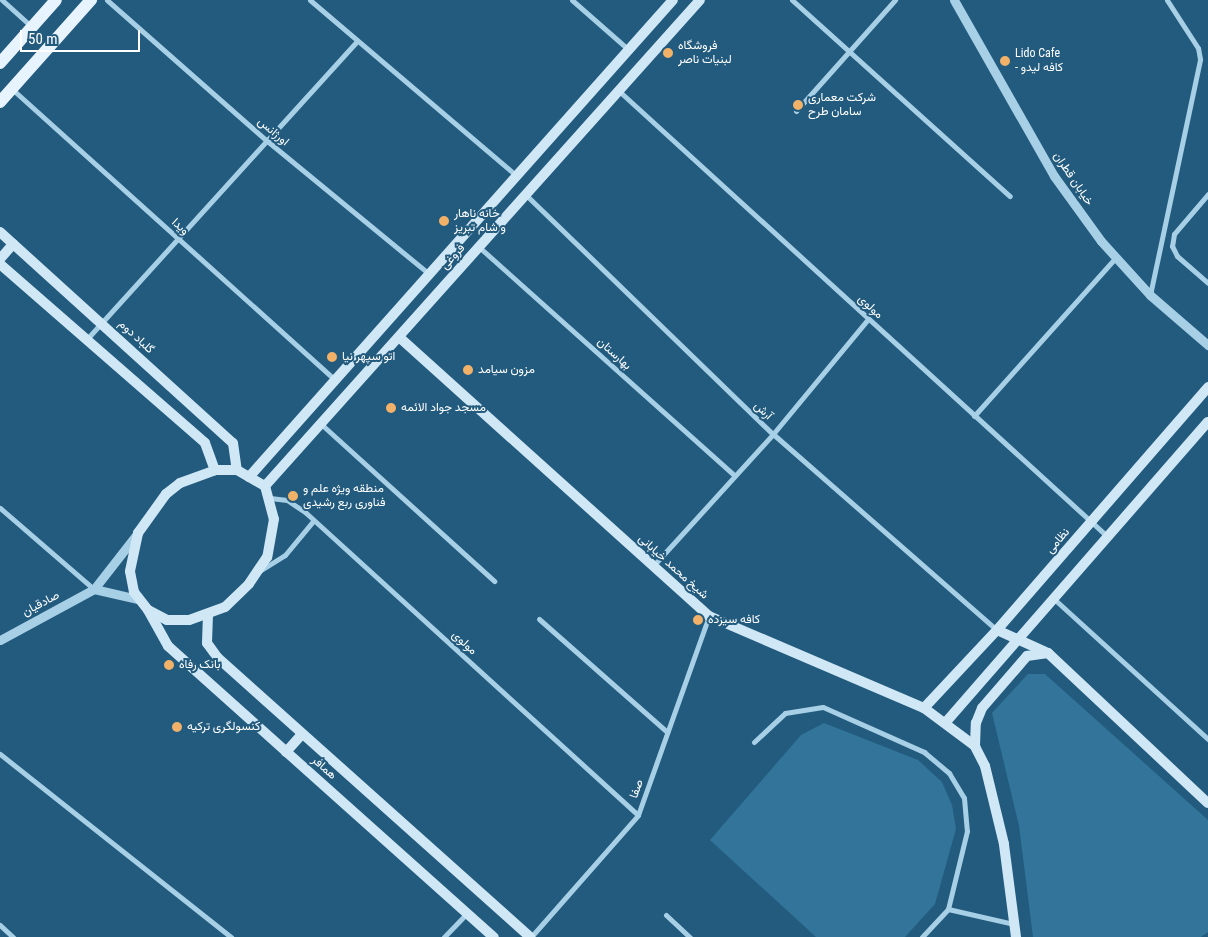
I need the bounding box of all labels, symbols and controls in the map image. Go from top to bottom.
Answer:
scale bar [22,20,142,52]
text: 50 m [28,30,58,48]
place label: فروشگاه لبنیات ناصر [678,39,732,67]
marker: فروشگاه لبنیات ناصر [662,47,674,59]
place label: Lido Cafe - کافه لیدو [1015,47,1063,75]
marker: Lido Cafe - کافه لیدو [999,55,1011,67]
place label: شرکت معماری سامان طرح [808,91,876,119]
marker: شرکت معماری سامان طرح [792,99,804,111]
street label: اورژانس [254,115,292,149]
street label: خیابان قطران [1050,150,1096,208]
place label: خانه ناهار و شام تبریز [454,207,506,235]
marker: خانه ناهار و شام تبریز [438,215,450,227]
street label: ویدا [168,216,192,238]
street label: فروغى [438,241,468,273]
street label: مولوی [854,292,886,322]
street label: گلباد دوم [115,317,157,357]
street label: بهارستان [594,335,634,373]
place label: اتو سپهر نیا [342,350,395,364]
marker: اتو سپهر نیا [326,351,338,363]
place label: مزون سیامد [478,363,535,377]
marker: مزون سیامد [462,364,474,376]
street label: آرش [751,399,775,423]
place label: مسجد جواد الائمه [401,401,486,415]
marker: مسجد جواد الائمه [385,402,397,414]
place label: منطقه ویژه علم و فناوری ربع رشیدی [303,482,385,510]
marker: منطقه ویژه علم و فناوری ربع رشیدی [287,490,299,502]
street label: نظامی [1043,525,1073,557]
street label: شیخ محمد خیابانی [635,532,711,602]
street label: صادقیان [20,588,62,620]
place label: کافه سیزده [708,613,760,627]
marker: کافه سیزده [692,614,704,626]
street label: مولوی [448,628,480,658]
place label: بانک رفاه [179,658,221,672]
marker: بانک رفاه [163,659,175,671]
place label: کنسولگری ترکیه [187,720,260,734]
marker: کنسولگری ترکیه [171,721,183,733]
street label: همافر [309,753,339,783]
street label: صفا [627,778,647,800]

